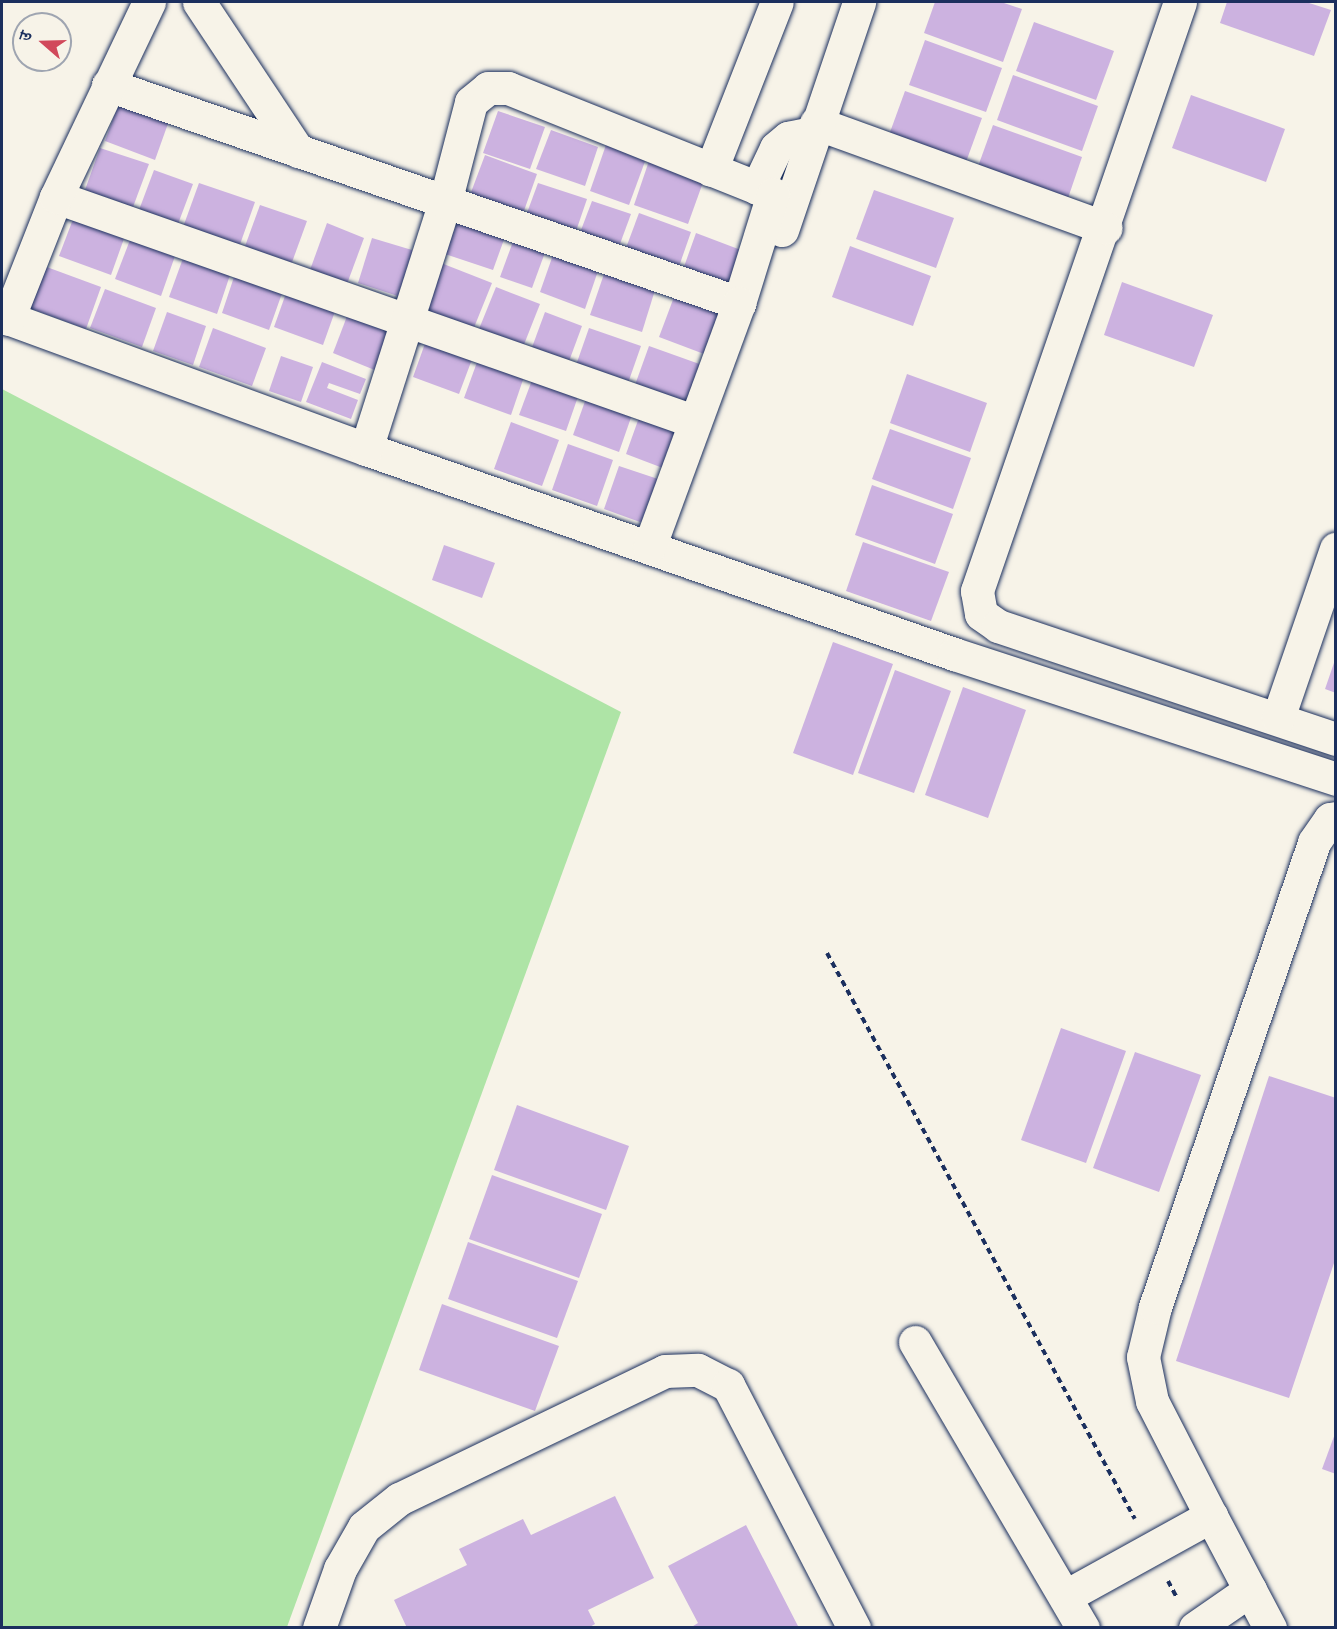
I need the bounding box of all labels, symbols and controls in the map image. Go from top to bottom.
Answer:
north arrow [12,12,72,72]
text: उ [14,28,39,45]

